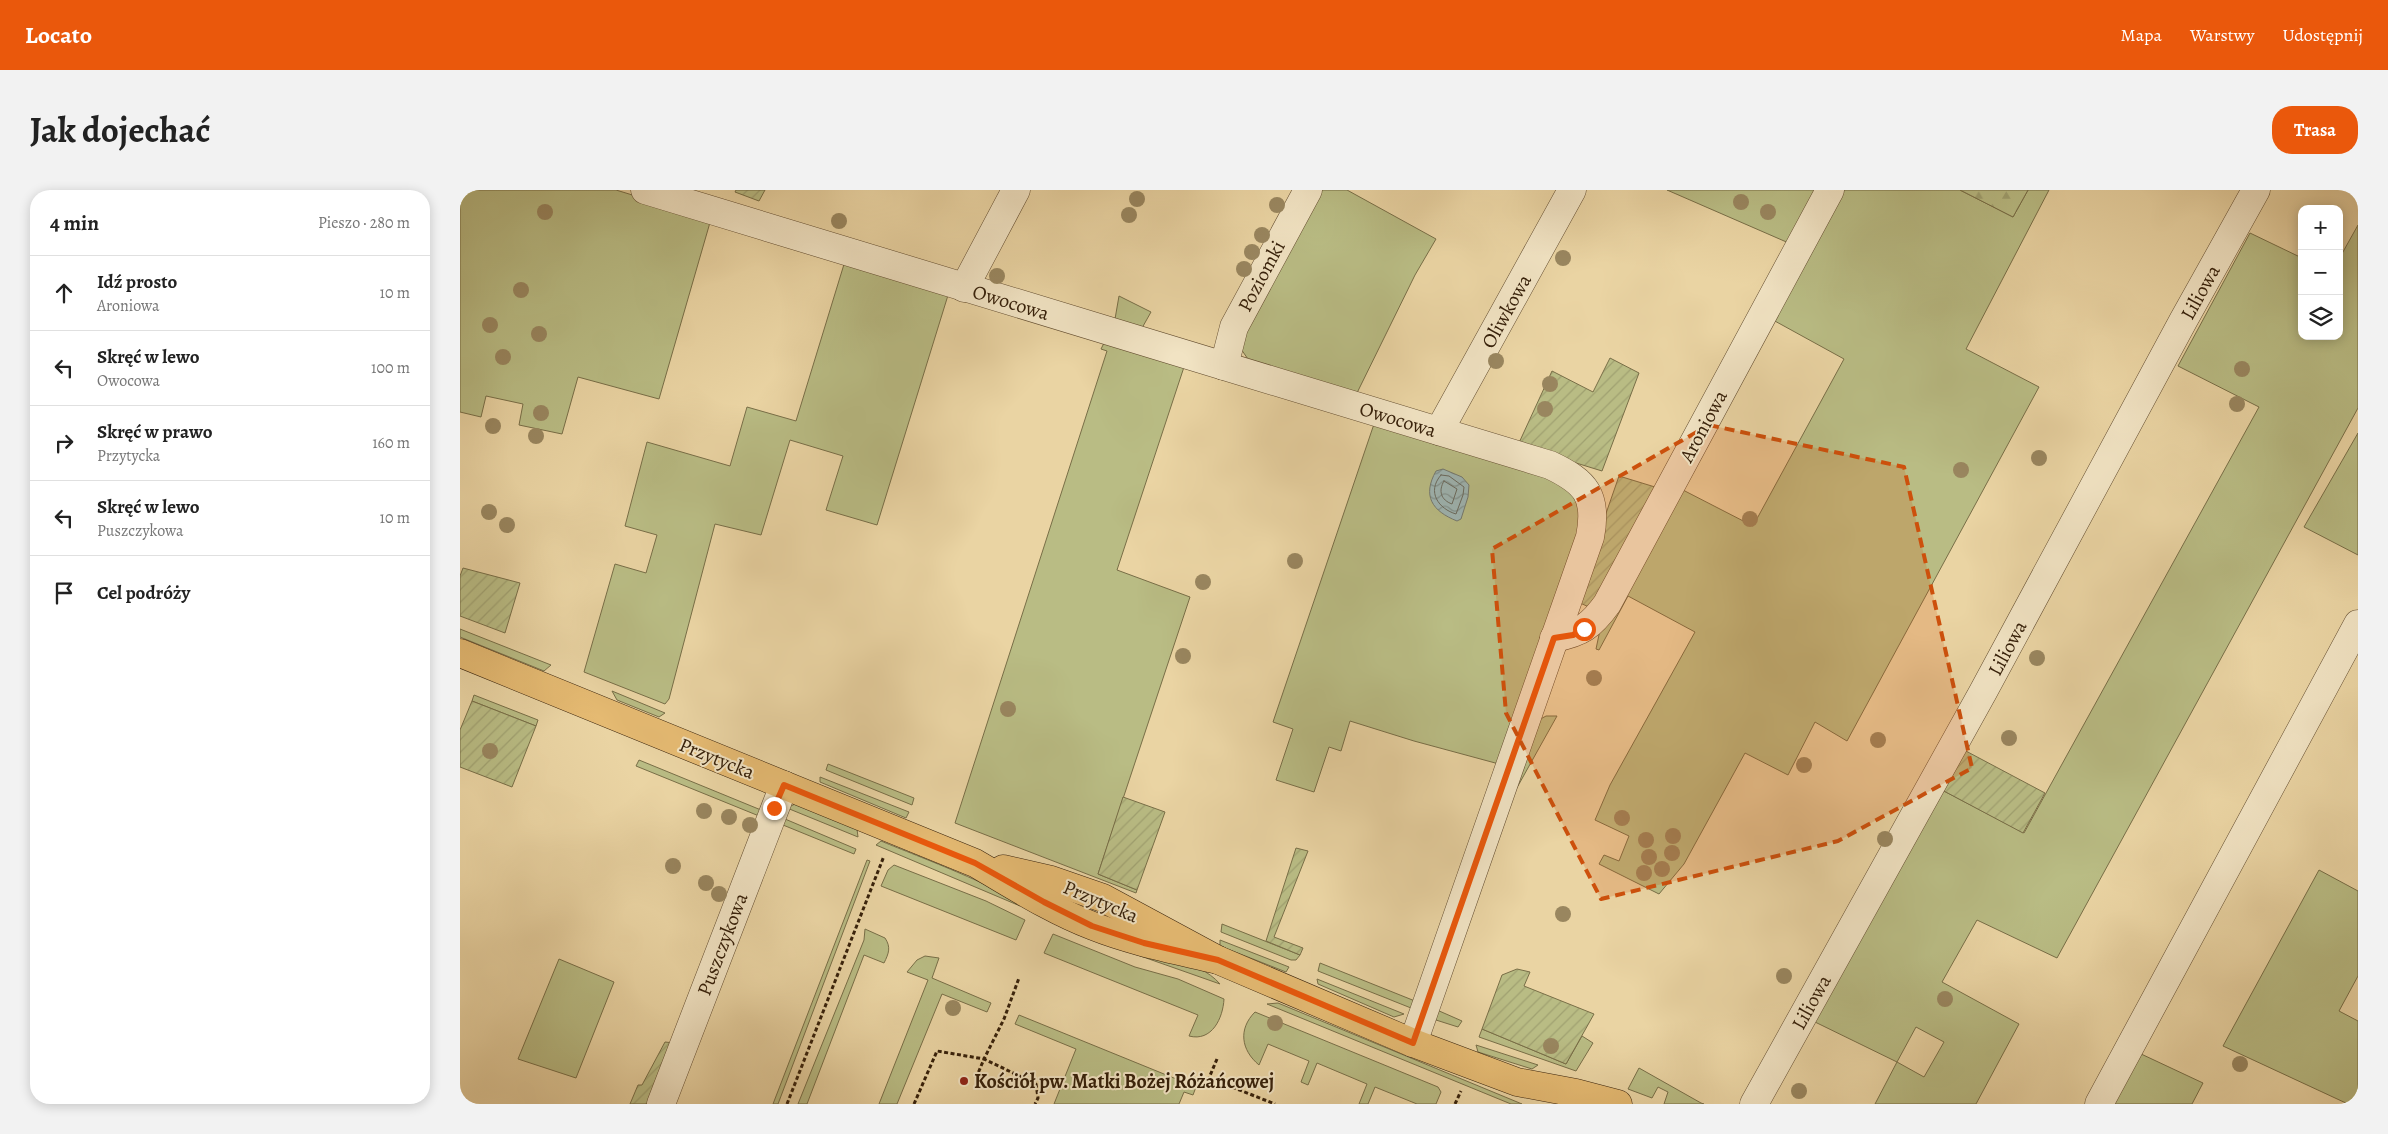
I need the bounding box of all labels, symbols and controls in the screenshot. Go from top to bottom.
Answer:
text: Locato [25,19,92,51]
text: Mapa [2121,23,2162,47]
text: Warstwy [2190,23,2254,47]
text: Udostępnij [2282,23,2363,47]
text: Jak dojechać [30,106,210,154]
button: Trasa [2272,106,2358,154]
map controls [2298,205,2343,340]
button: + [2298,205,2343,250]
text: 4 min [50,209,99,237]
text: Pieszo · 280 m [318,212,410,234]
street label: Poziomki [1231,236,1291,317]
button: − [2298,250,2343,295]
street label: Liliowa [2174,259,2227,325]
text: Idź prosto [97,269,177,295]
street label: Oliwkowa [1475,269,1538,353]
street label: Owocowa [969,278,1053,327]
icon: ahead [50,279,78,307]
text: 10 m [380,282,410,304]
text: Aroniowa [97,295,159,317]
button: layers [2298,295,2343,340]
text: Skręć w lewo [97,344,200,370]
icon: left [50,354,78,382]
text: 100 m [371,357,410,379]
text: Owocowa [97,370,160,392]
street label: Aroniowa [1673,385,1734,468]
street label: Owocowa [1356,395,1440,444]
text: Skręć w prawo [97,419,212,445]
icon: right [50,429,78,457]
text: 160 m [372,432,410,454]
text: Przytycka [97,445,160,467]
text: Skręć w lewo [97,494,200,520]
icon: left [50,504,78,532]
text: 10 m [380,507,410,529]
text: Puszczykowa [97,520,183,542]
icon: arrive [50,579,78,607]
text: Cel podróży [97,580,190,606]
street label: Liliowa [1982,615,2034,681]
route start [1573,618,1596,641]
street label: Przytycka [675,731,759,786]
route end [763,797,786,820]
street label: Przytycka [1059,874,1143,930]
street label: Puszczykowa [691,888,755,999]
street label: Liliowa [1785,969,1838,1035]
place label: Kościół pw. Matki Bożej Różańcowej [974,1068,1274,1095]
marker: Kościół pw. Matki Bożej Różańcowej [958,1075,970,1087]

